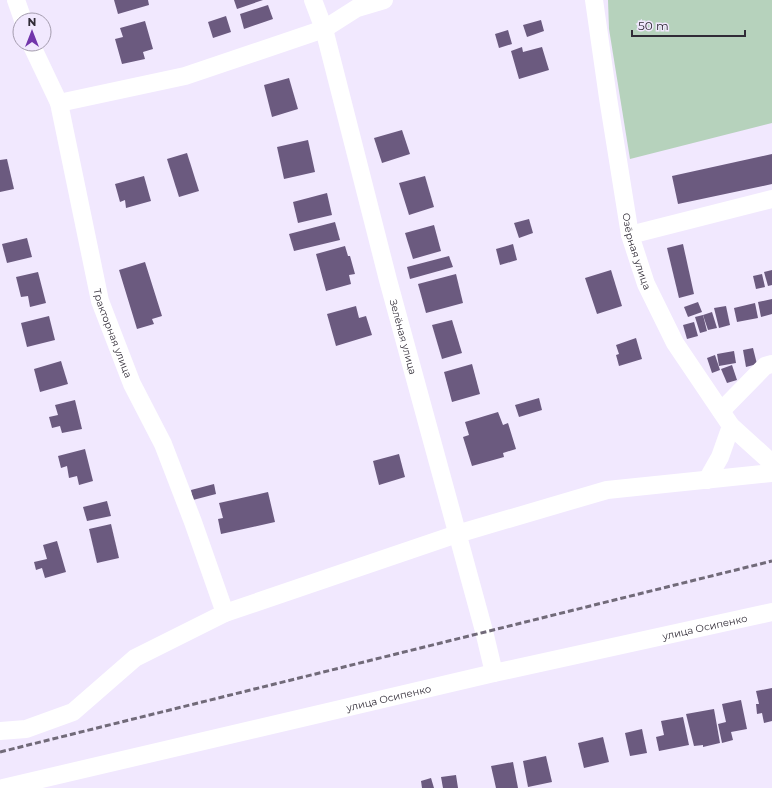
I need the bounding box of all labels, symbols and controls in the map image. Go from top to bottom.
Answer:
north arrow [12,12,52,52]
scale bar [632,12,745,38]
text: N [28,15,36,29]
text: 50 m [638,18,669,33]
street label: Озёрная улица [620,212,654,292]
street label: Тракторная улица [91,287,135,380]
street label: Зелёная улица [387,298,420,376]
street label: улица Осипенко [660,611,748,643]
street label: улица Осипенко [344,681,432,714]

